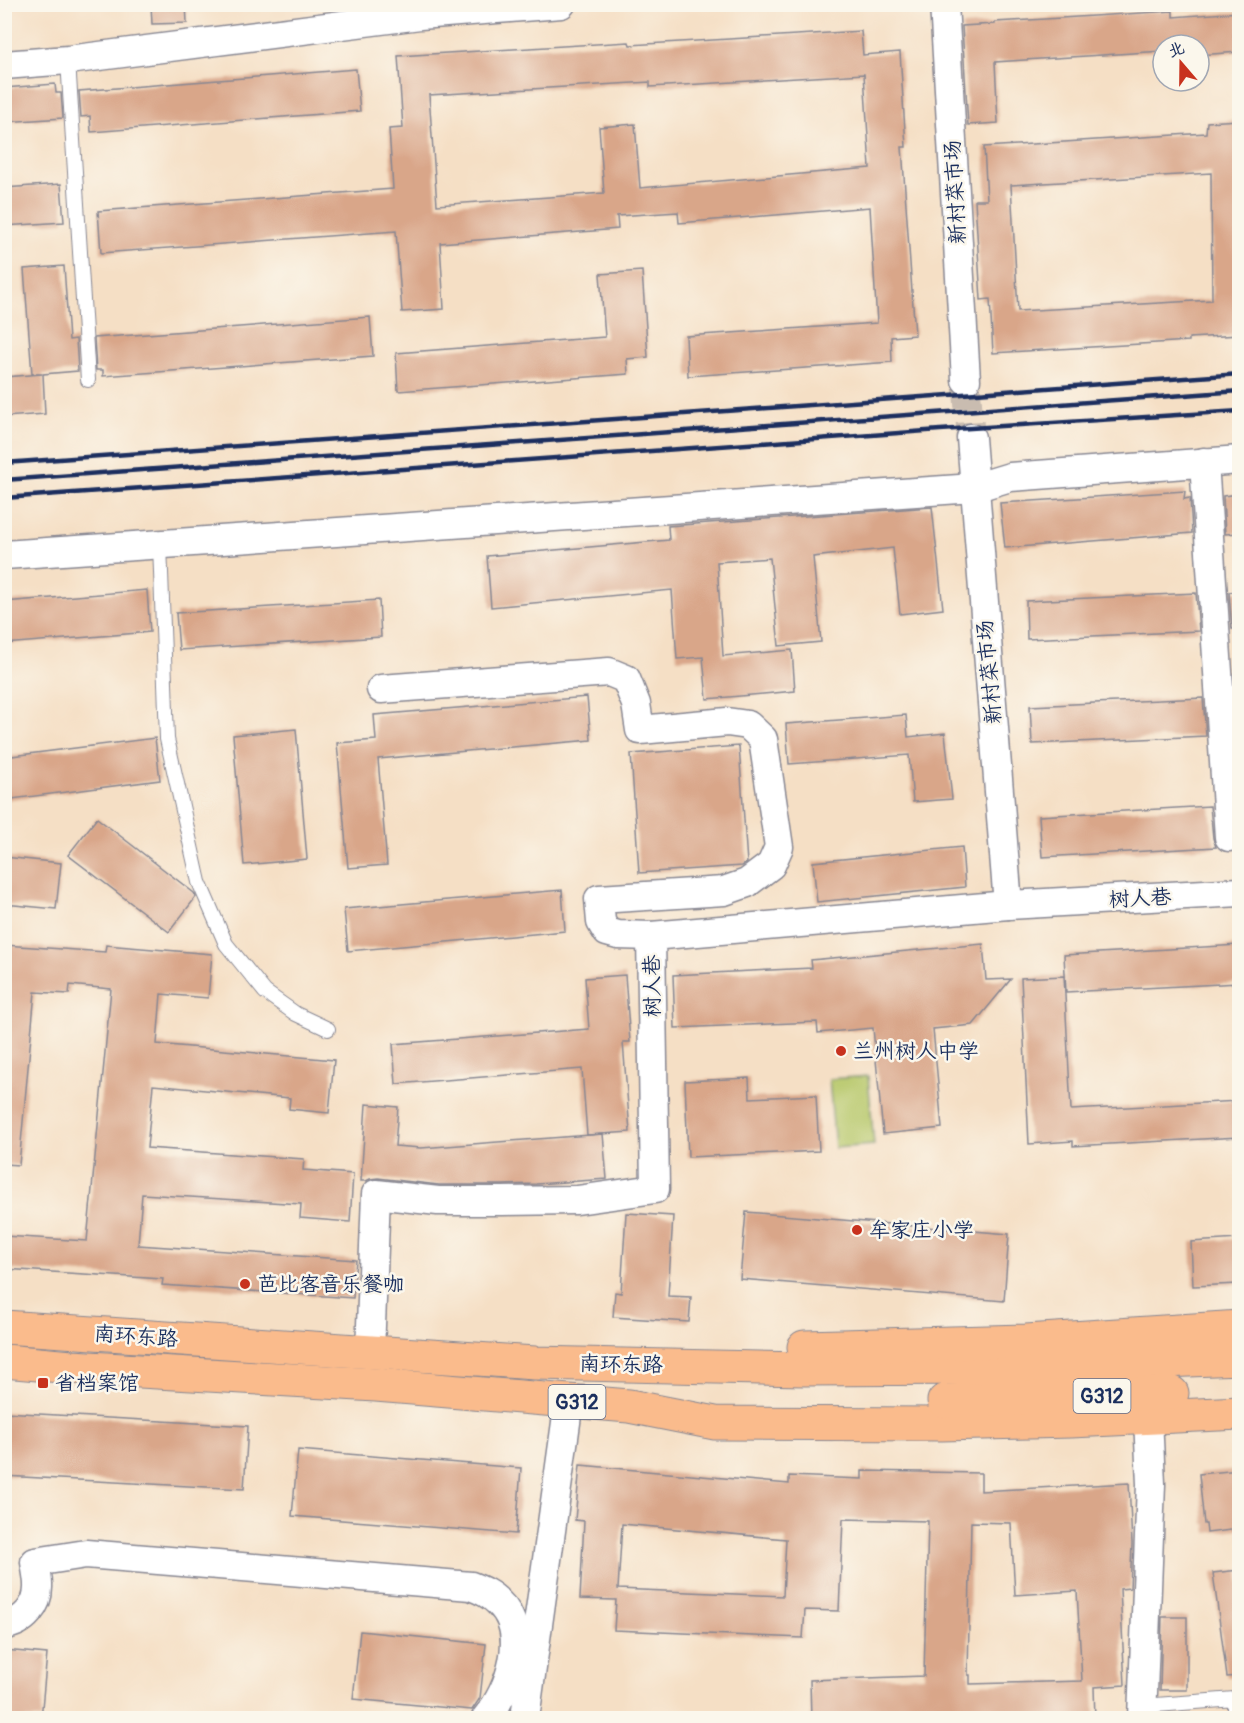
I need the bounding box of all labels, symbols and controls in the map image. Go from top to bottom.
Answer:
north arrow [1151,33,1211,93]
text: 北 [1165,38,1187,62]
street label: 新村菜市场 [939,139,972,245]
street label: 新村菜市场 [971,618,1008,725]
street label: 树人巷 [1108,883,1172,914]
street label: 树人巷 [638,954,667,1018]
place label: 兰州树人中学 [853,1038,979,1065]
marker: 兰州树人中学 [834,1044,848,1058]
place label: 牟家庄小学 [869,1217,974,1244]
marker: 牟家庄小学 [850,1223,864,1237]
place label: 芭比客音乐餐咖 [257,1271,404,1298]
marker: 芭比客音乐餐咖 [238,1277,252,1291]
street label: 南环东路 [93,1320,179,1353]
street label: 南环东路 [579,1350,663,1379]
place label: 省档案馆 [55,1370,139,1397]
marker: 省档案馆 [36,1376,50,1390]
road number: G312 [1074,1379,1130,1413]
road number: G312 [548,1385,606,1419]

